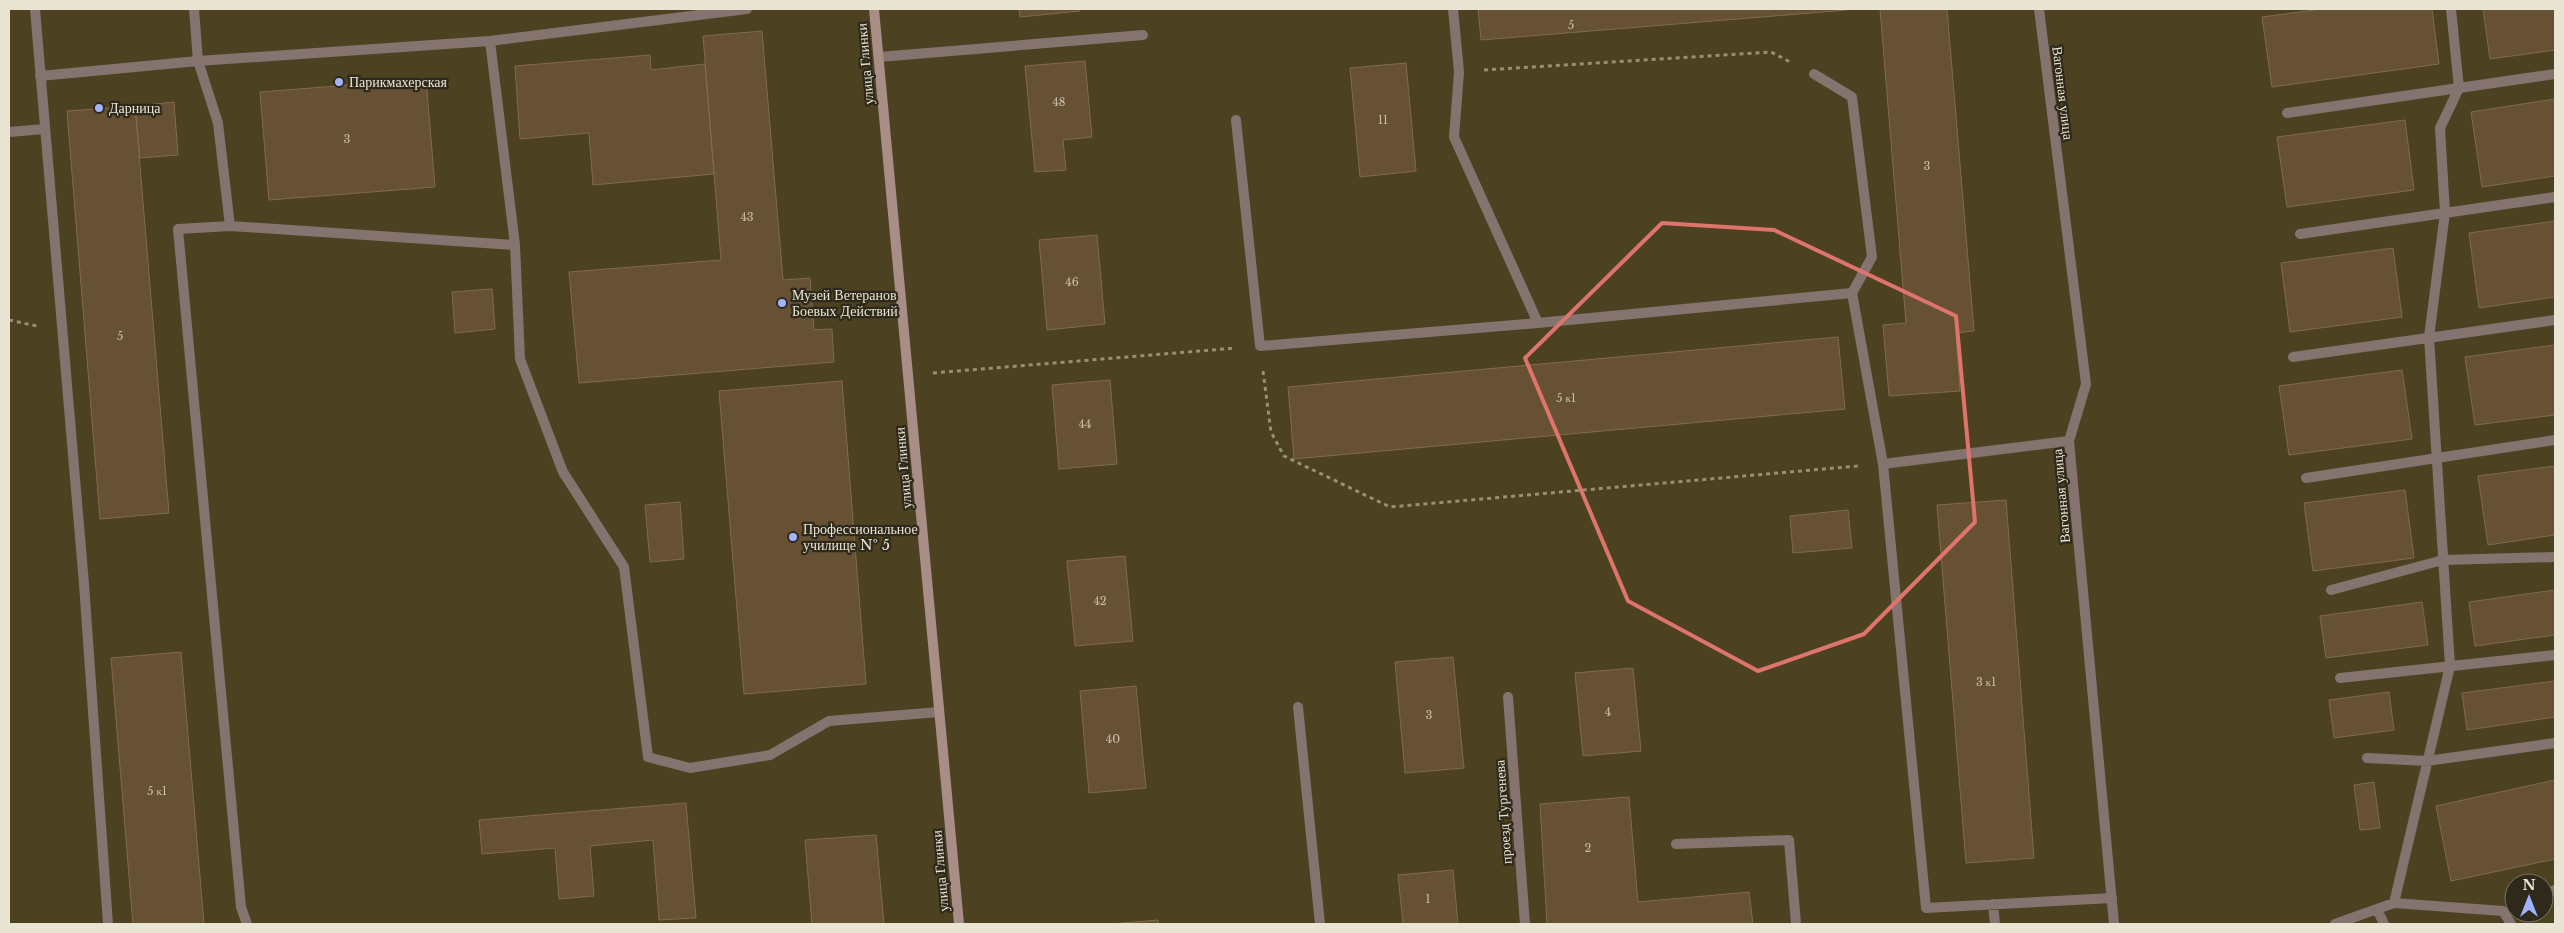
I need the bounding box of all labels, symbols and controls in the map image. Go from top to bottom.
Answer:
house number: 5 [1568,18,1574,32]
street label: улица Глинки [852,22,878,106]
street label: Вагонная улица [2048,45,2078,142]
place label: Парикмахерская [349,73,447,91]
marker: Парикмахерская [333,76,345,88]
house number: 48 [1052,95,1066,109]
place label: Дарница [109,99,161,117]
marker: Дарница [93,102,105,114]
house number: 11 [1378,113,1388,127]
house number: 3 [344,132,351,146]
house number: 3 [1924,159,1931,173]
house number: 43 [740,210,754,224]
house number: 46 [1065,275,1079,289]
place label: Музей Ветеранов Боевых Действий [792,286,898,320]
marker: Музей Ветеранов Боевых Действий [776,297,788,309]
house number: 5 [117,329,123,343]
house number: 5 к1 [1556,391,1576,405]
house number: 44 [1079,417,1091,431]
street label: улица Глинки [890,426,916,510]
street label: Вагонная улица [2048,448,2074,544]
place label: Профессиональное училище № 5 [803,520,918,554]
marker: Профессиональное училище № 5 [787,531,799,543]
house number: 42 [1093,594,1107,608]
house number: 3 к1 [1976,675,1996,689]
house number: 4 [1605,705,1611,719]
house number: 3 [1426,708,1433,722]
house number: 40 [1106,732,1120,746]
street label: проезд Тургенева [1490,759,1516,865]
house number: 5 к1 [147,784,167,798]
street label: улица Глинки [927,829,953,913]
house number: 2 [1585,841,1592,855]
north arrow [2504,873,2554,923]
text: N [2522,876,2536,894]
house number: 1 [1426,892,1431,906]

